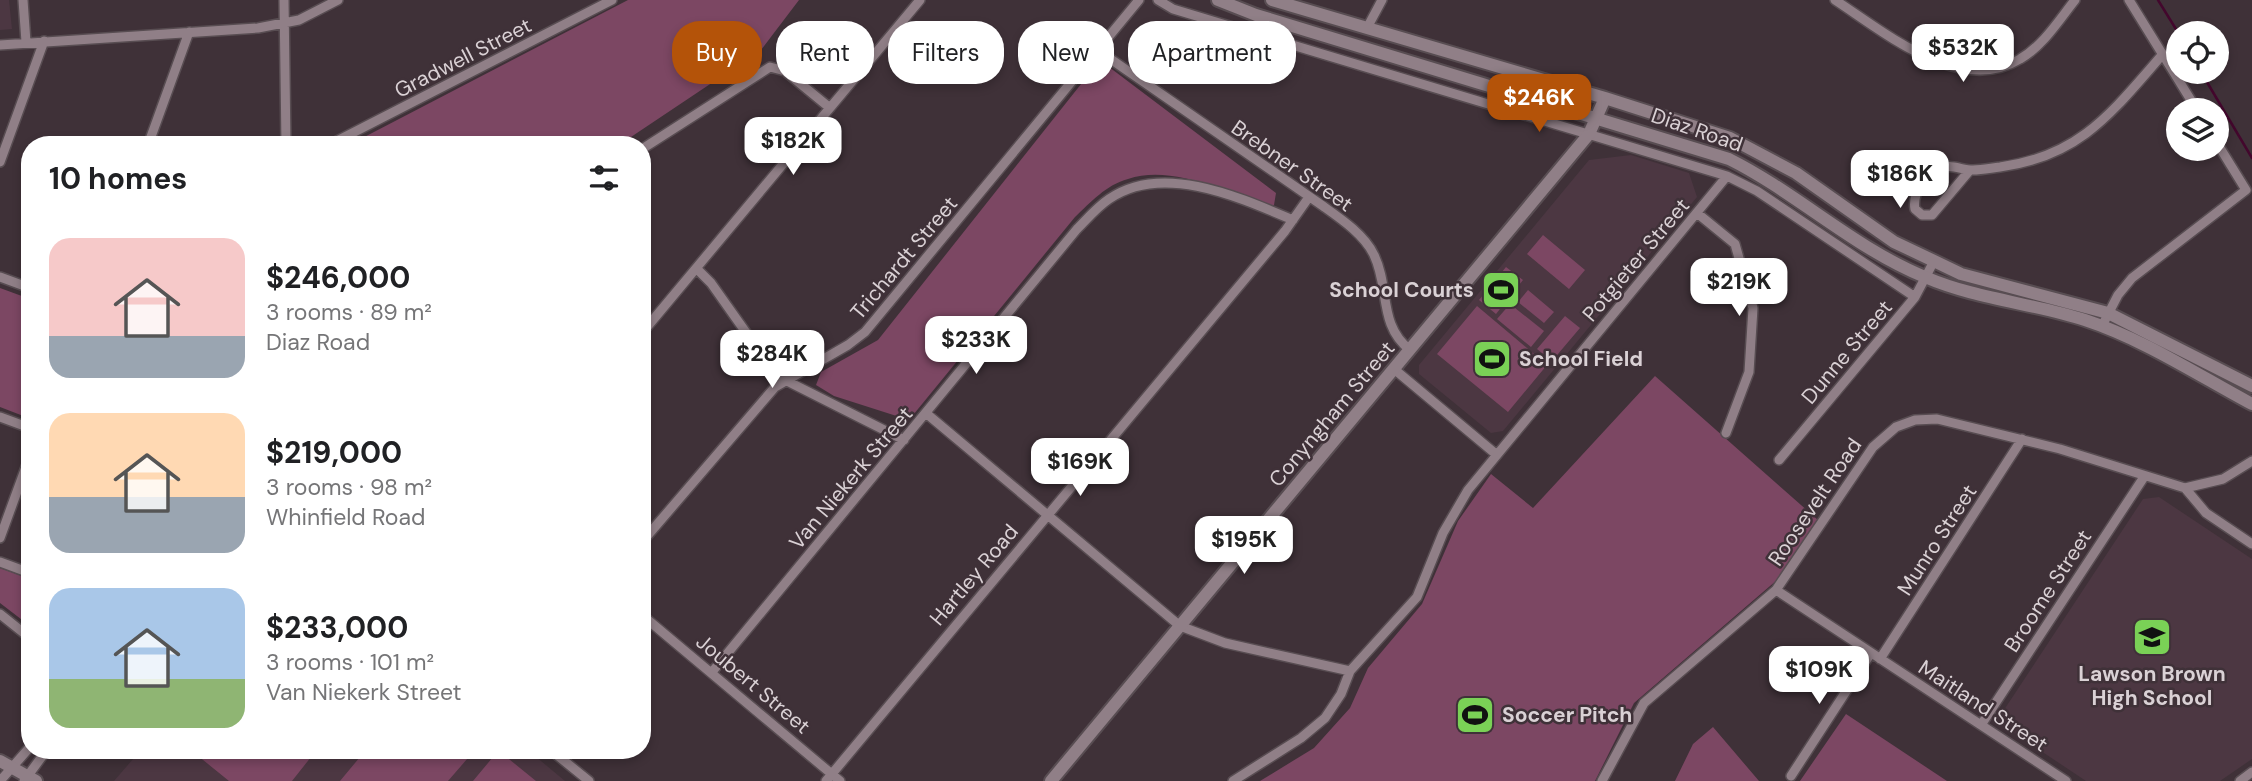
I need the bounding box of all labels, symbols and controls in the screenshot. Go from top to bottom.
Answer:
street label: Gradwell Street [390,11,536,105]
chip: Buy [672,21,762,84]
chip: Rent [776,21,874,84]
chip: Filters [888,21,1004,84]
chip: New [1018,21,1114,84]
chip: Apartment [1128,21,1296,84]
map controls [2166,21,2229,161]
button: locate [2166,21,2229,84]
pin: $532K [1914,24,2012,84]
text: $532K [1928,32,1998,62]
pin: $246K [1490,74,1588,134]
text: $246K [1503,82,1575,112]
button: layers [2166,98,2229,161]
street label: Diaz Road [1648,101,1746,159]
street label: Brebner Street [1226,114,1358,218]
pin: $182K [744,118,842,177]
text: $182K [761,125,825,155]
pin: $186K [1851,150,1949,210]
text: $186K [1867,158,1933,188]
text: 10 homes [49,159,187,198]
icon: filters [585,159,623,197]
street label: Trichardt Street [844,190,964,326]
street label: Potgieter Street [1576,192,1696,328]
text: $246,000 [266,258,410,297]
pin: $219K [1690,258,1788,318]
icon: home [105,266,189,350]
text: $219K [1706,266,1772,296]
sports icon: School Courts [1480,269,1522,311]
place label: School Courts [1329,276,1474,304]
street label: Dunne Street [1795,294,1899,410]
text: 3 rooms · 89 m² [266,297,432,327]
pin: $233K [927,316,1025,376]
text: $233K [941,324,1011,354]
text: Diaz Road [266,327,370,357]
pin: $284K [723,330,821,390]
street label: Conyngham Street [1263,335,1401,493]
text: $284K [736,338,808,368]
sports icon: School Field [1471,338,1513,380]
place label: School Field [1519,345,1643,373]
street label: Van Niekerk Street [783,401,919,555]
text: $219,000 [266,433,402,472]
street label: Roosevelt Road [1762,433,1868,571]
pin: $169K [1031,438,1129,498]
icon: home [105,441,189,525]
text: $169K [1047,446,1113,476]
text: 3 rooms · 98 m² [266,472,432,502]
street label: Munro Street [1891,479,1983,601]
text: Whinfield Road [266,502,425,532]
pin: $195K [1195,516,1293,576]
street label: Hartley Road [923,518,1025,632]
text: $195K [1211,524,1277,554]
street label: Broome Street [1998,524,2098,658]
text: $233,000 [266,608,408,647]
icon: home [105,616,189,700]
school or university icon: Lawson Brown High School [2131,616,2173,658]
street label: Joubert Street [690,628,816,740]
pin: $109K [1770,646,1868,706]
text: 3 rooms · 101 m² [266,647,434,677]
text: $109K [1785,654,1853,684]
street label: Maitland Street [1913,654,2053,758]
place label: Lawson Brown High School [2078,660,2226,712]
text: Van Niekerk Street [266,677,462,707]
sports icon: Soccer Pitch [1454,694,1496,736]
place label: Soccer Pitch [1502,701,1632,729]

